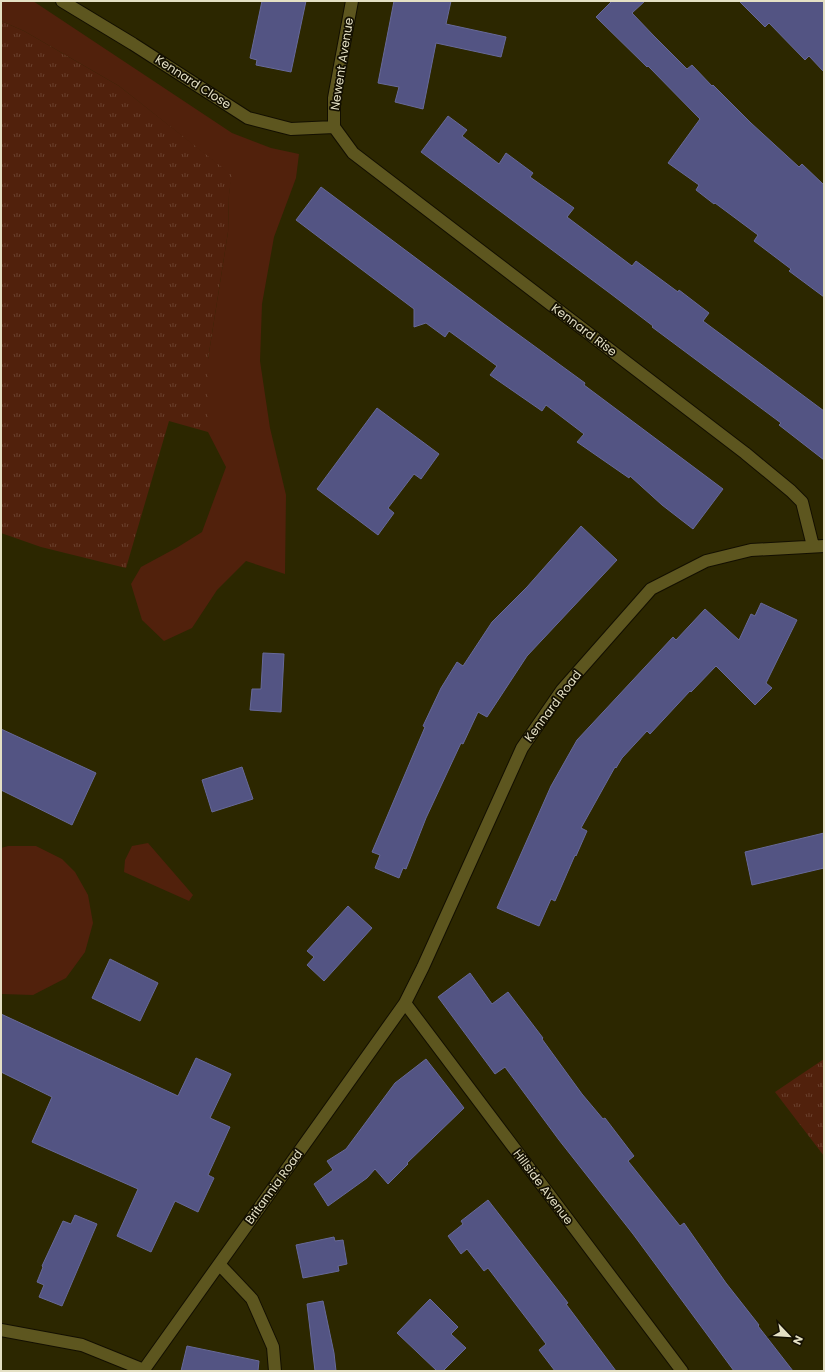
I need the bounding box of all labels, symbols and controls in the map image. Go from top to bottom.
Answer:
street label: Newent Avenue [326,16,357,111]
street label: Kennard Close [152,51,235,113]
street label: Kennard Rise [548,299,621,360]
street label: Kennard Road [520,667,585,745]
street label: Britannia Road [241,1146,306,1227]
street label: Hillside Avenue [509,1146,577,1228]
north arrow [769,1316,809,1356]
text: N [789,1333,807,1347]

